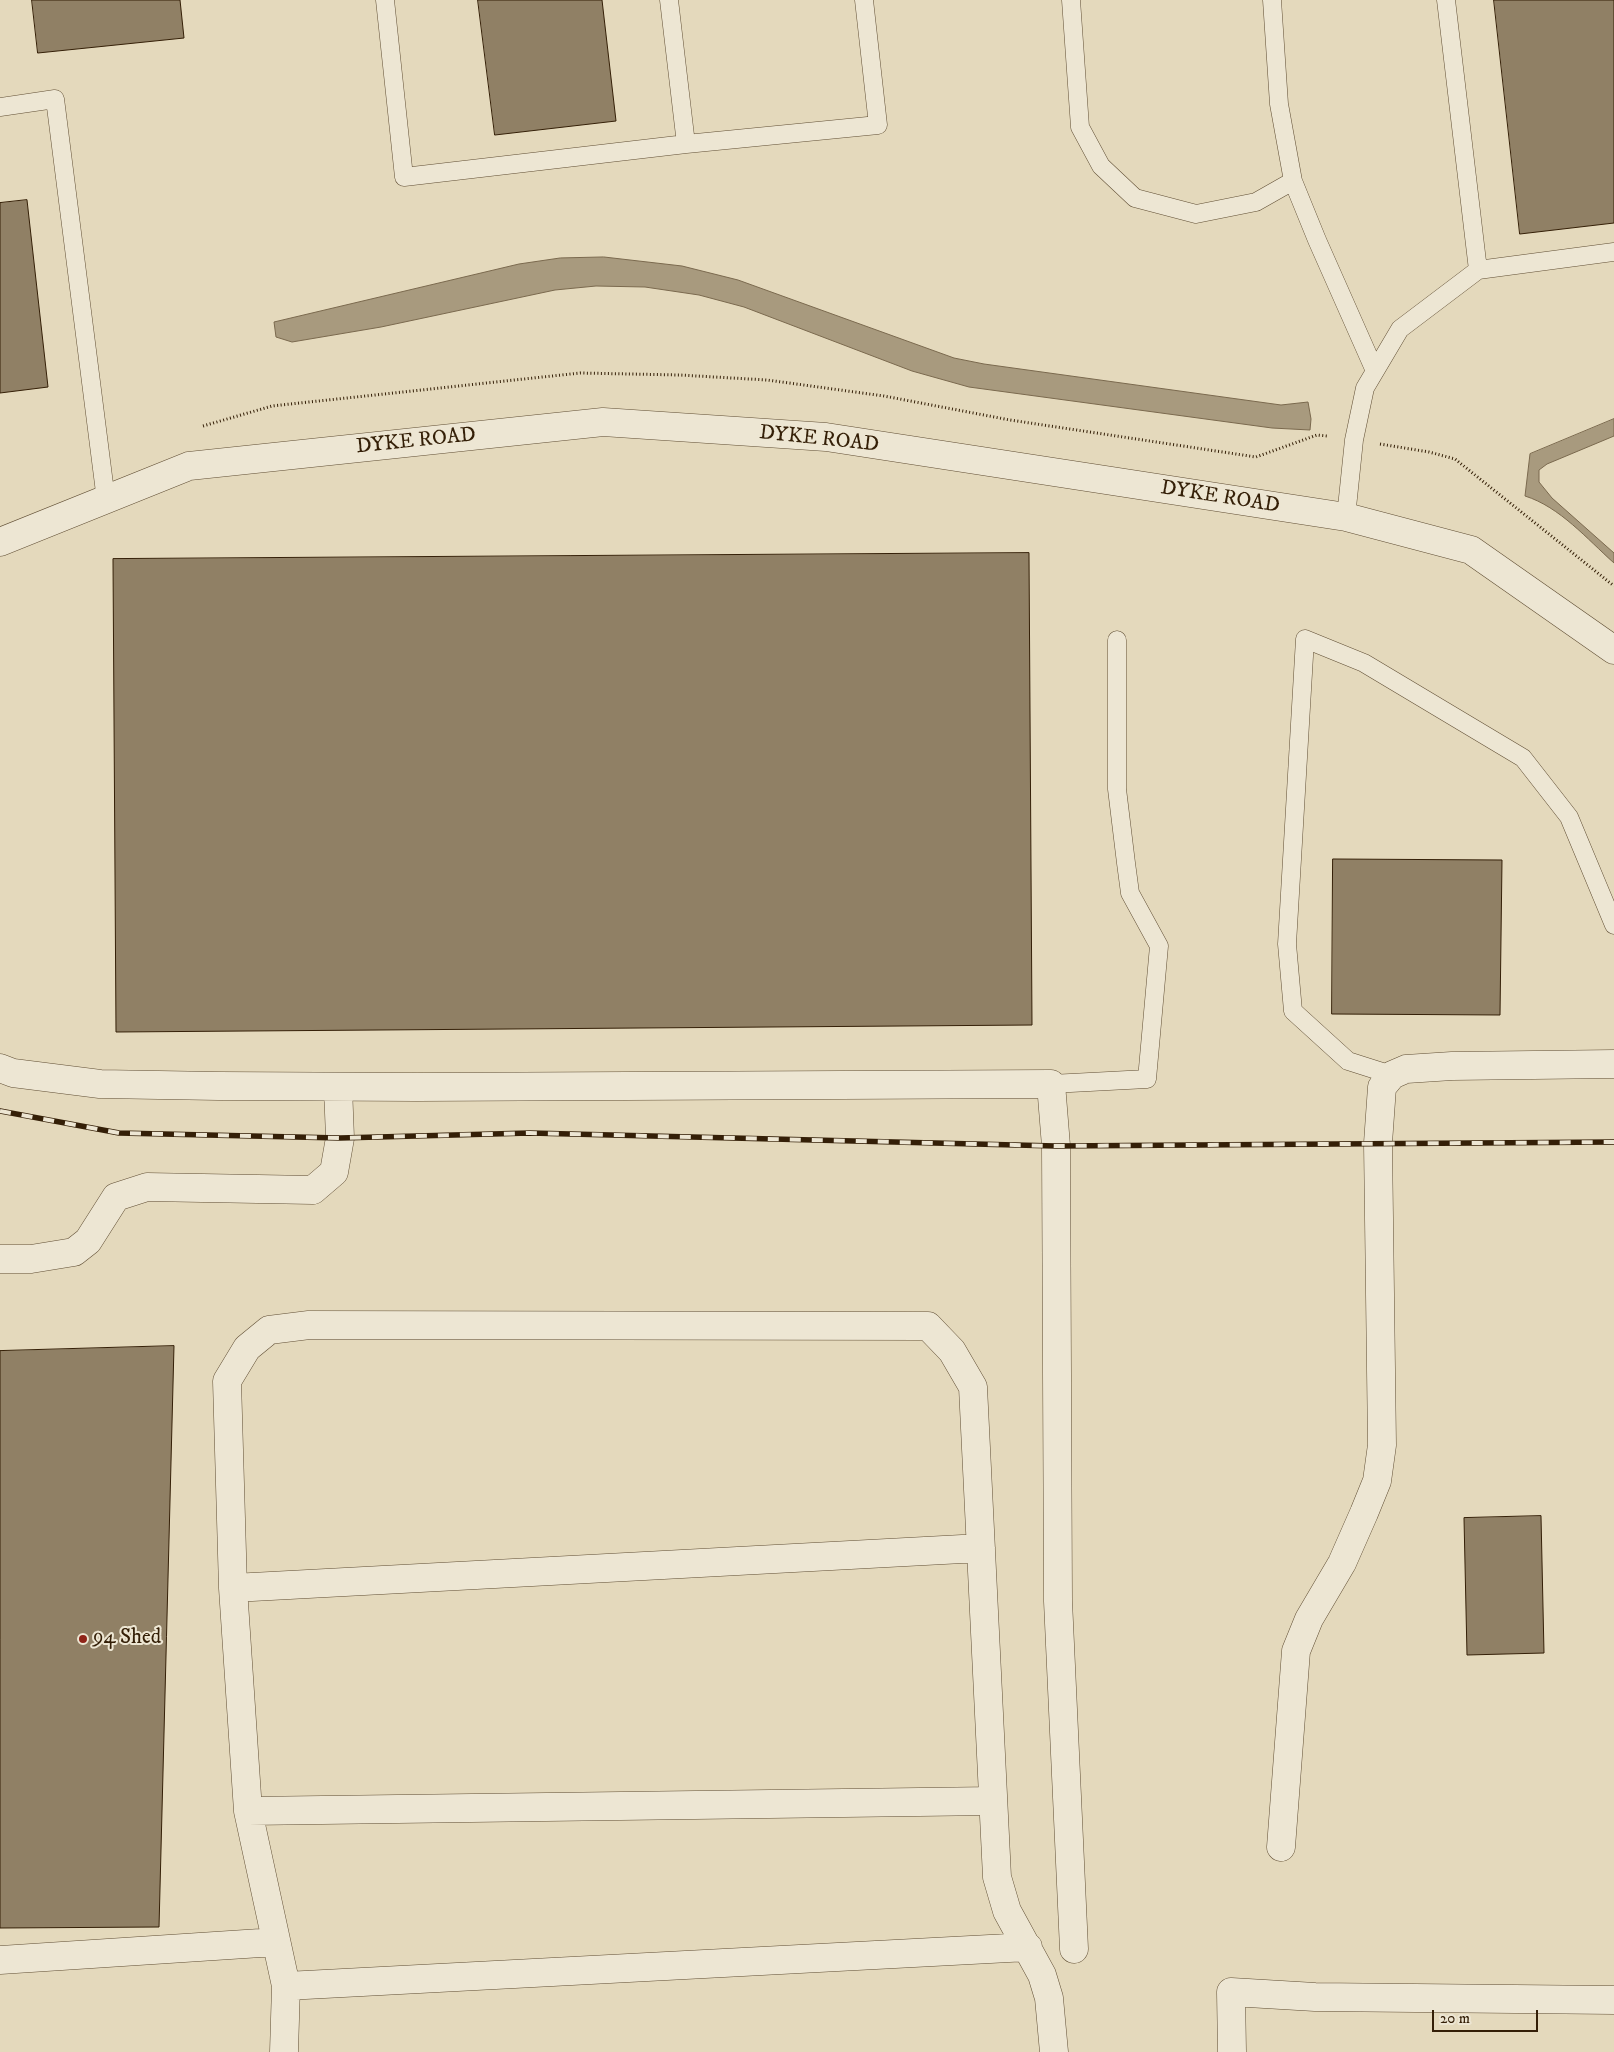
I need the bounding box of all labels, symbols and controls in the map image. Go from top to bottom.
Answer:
street label: DYKE ROAD [758,421,880,459]
street label: DYKE ROAD [355,423,477,461]
street label: DYKE ROAD [1159,476,1281,520]
place label: 94 Shed [93,1626,161,1652]
marker: 94 Shed [77,1633,89,1645]
scale bar [1434,2000,1540,2032]
text: 20 m [1440,2009,1470,2028]

